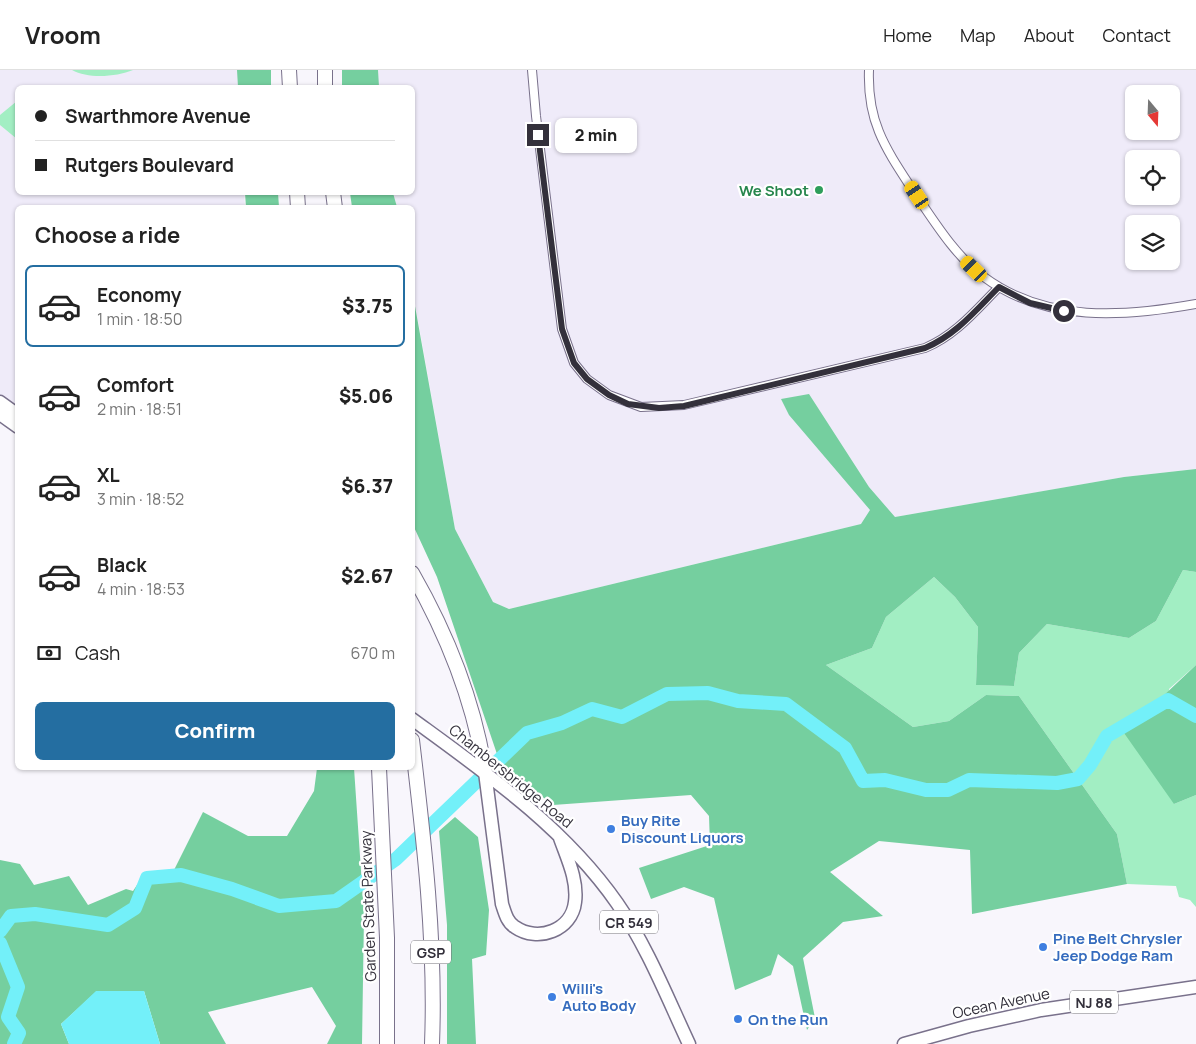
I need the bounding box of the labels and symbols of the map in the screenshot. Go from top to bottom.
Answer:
north arrow [1125,85,1180,140]
callout: 2 min [556,118,638,152]
route end [527,124,549,146]
car [902,178,931,212]
place label: We Shoot [739,180,809,201]
marker: We Shoot [813,184,825,196]
car [957,253,990,285]
route start [1053,300,1075,322]
street label: Chambersbridge Road [444,719,578,833]
place label: Buy Rite Discount Liquors [621,810,744,848]
marker: Buy Rite Discount Liquors [605,823,617,835]
street label: Garden State Parkway [355,830,381,982]
road number: CR 549 [600,910,658,934]
place label: Pine Belt Chrysler Jeep Dodge Ram [1053,928,1182,966]
road number: GSP [411,940,451,964]
marker: Pine Belt Chrysler Jeep Dodge Ram [1037,941,1049,953]
place label: Willi's Auto Body [562,978,637,1016]
street label: Ocean Avenue [950,982,1052,1024]
road number: NJ 88 [1070,990,1118,1014]
marker: Willi's Auto Body [546,991,558,1003]
place label: On the Run [748,1009,828,1030]
marker: On the Run [732,1013,744,1025]

